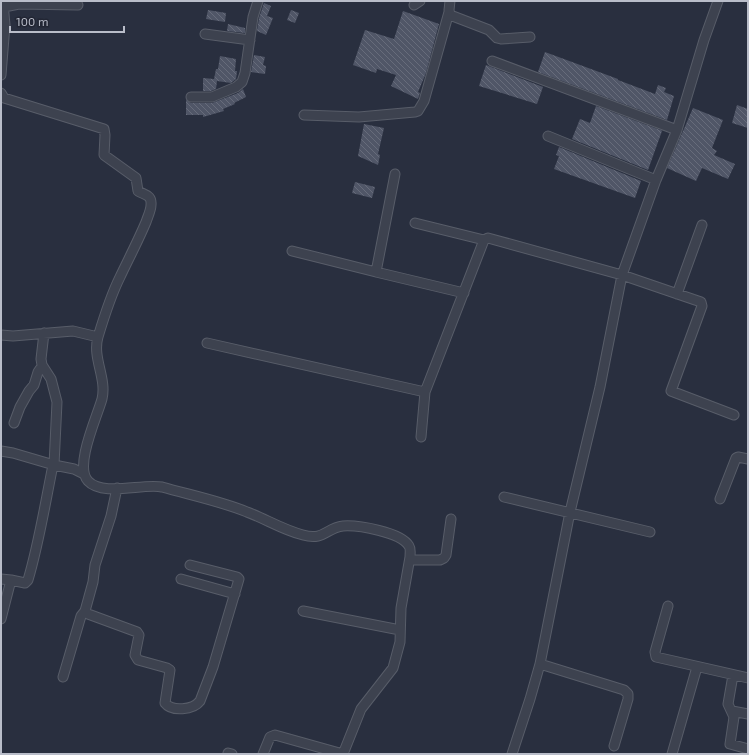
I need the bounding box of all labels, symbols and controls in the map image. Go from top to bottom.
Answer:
scale bar [10,8,124,34]
text: 100 m [16,14,48,28]

